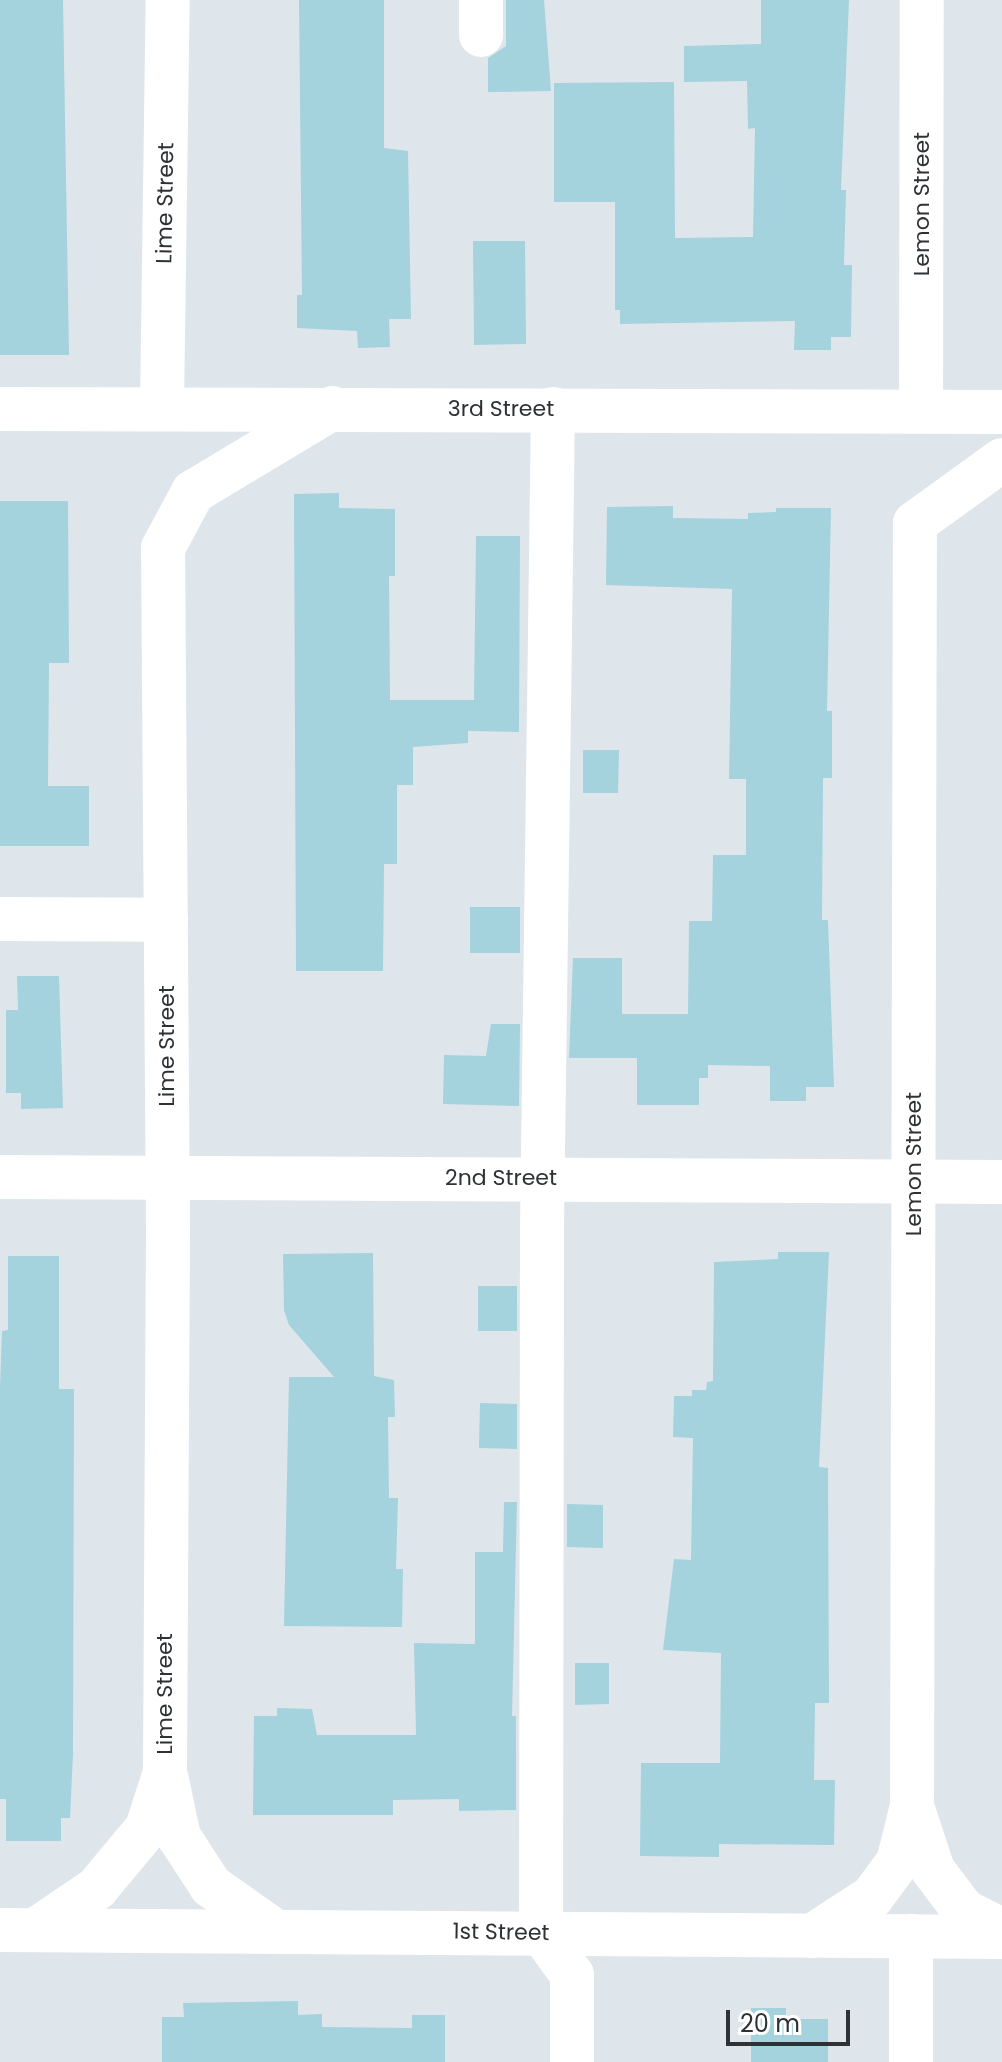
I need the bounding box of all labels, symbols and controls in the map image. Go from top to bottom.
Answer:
street label: Lemon Street [909,132,935,276]
street label: Lime Street [151,142,179,264]
street label: 3rd Street [448,396,554,422]
street label: Lime Street [154,985,180,1107]
street label: Lemon Street [901,1092,927,1236]
street label: 2nd Street [445,1165,557,1191]
street label: Lime Street [152,1633,178,1755]
street label: 1st Street [452,1918,550,1946]
scale bar [730,1994,854,2044]
text: 20 m [740,2007,800,2040]

